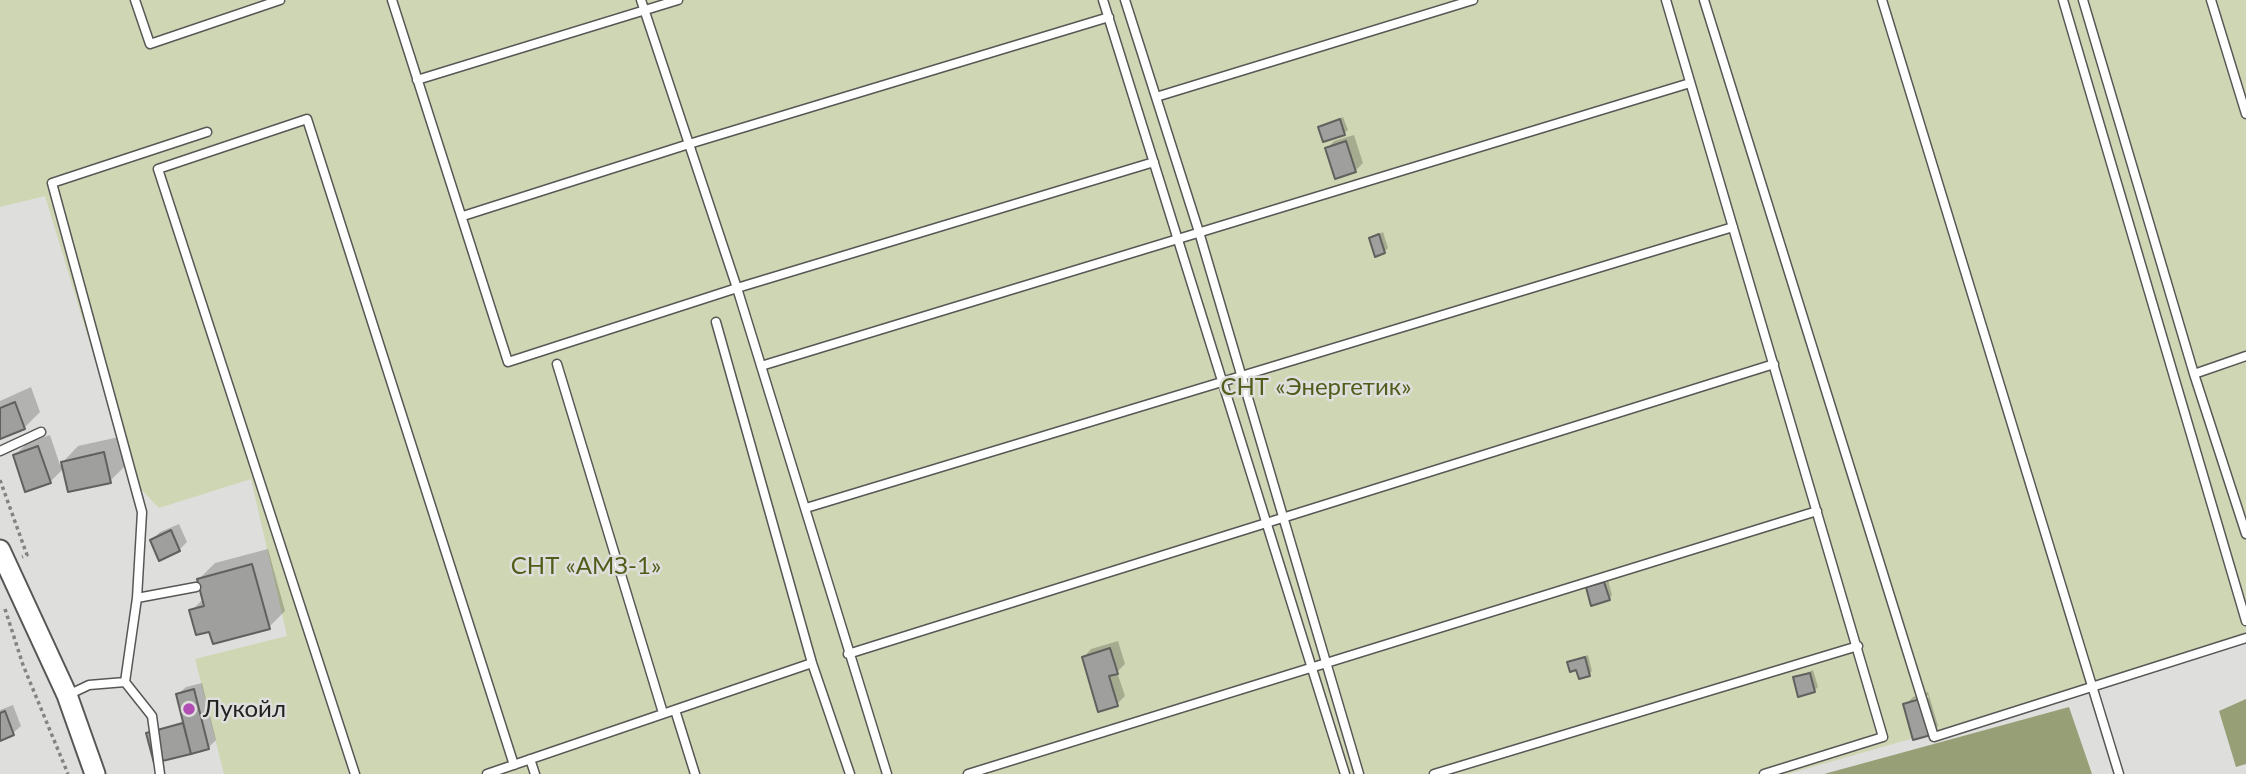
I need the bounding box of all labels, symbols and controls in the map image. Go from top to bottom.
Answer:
park label: СНТ «Энергетик» [1220,373,1412,401]
park label: СНТ «АМЗ-1» [511,552,661,580]
place label: Лукойл [203,695,286,723]
marker: Лукойл [181,701,197,717]

